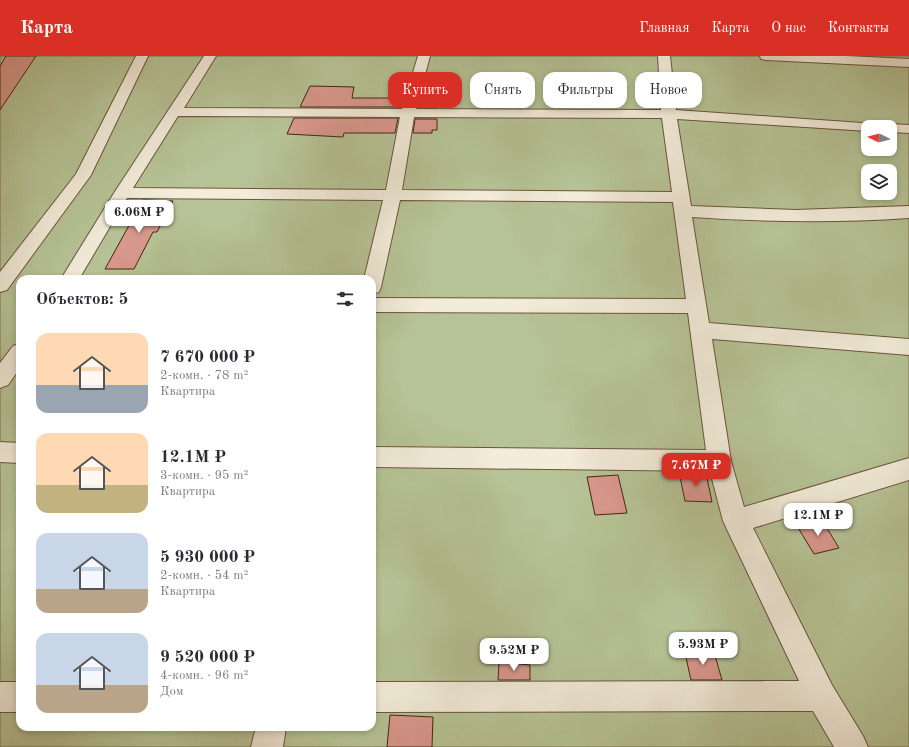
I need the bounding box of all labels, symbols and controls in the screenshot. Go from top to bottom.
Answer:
text: Карта [20,19,73,38]
text: Главная [639,21,689,35]
text: Карта [711,21,749,35]
text: О нас [771,21,806,35]
text: Контакты [828,21,889,35]
chip: Купить [388,72,462,108]
chip: Снять [470,72,535,108]
chip: Фильтры [543,72,627,108]
chip: Новое [635,72,702,108]
north arrow [861,120,897,156]
map controls [861,120,897,200]
button: layers [861,164,897,200]
pin: 6.06M ₽ [102,200,176,234]
text: 6.06M ₽ [114,206,164,219]
icon: filters [334,288,356,310]
text: Объектов: 5 [36,291,128,308]
icon: home [68,349,116,397]
text: 7 670 000 ₽ [160,349,255,366]
text: 2-комн. · 78 m² [160,369,248,382]
text: Квартира [160,385,215,398]
icon: home [68,449,116,497]
text: 12.1M ₽ [160,449,226,466]
pin: 7.67M ₽ [659,453,733,487]
text: 7.67M ₽ [671,459,721,472]
text: 3-комн. · 95 m² [160,469,248,482]
text: Квартира [160,485,215,498]
pin: 12.1M ₽ [781,503,855,537]
text: 12.1M ₽ [793,509,843,522]
icon: home [68,549,116,597]
text: 5 930 000 ₽ [160,549,255,566]
text: 2-комн. · 54 m² [160,569,248,582]
text: Квартира [160,585,215,598]
pin: 5.93M ₽ [666,632,740,666]
pin: 9.52M ₽ [477,638,551,672]
text: 5.93M ₽ [678,638,728,651]
text: 9.52M ₽ [489,644,539,657]
icon: home [68,649,116,697]
text: 9 520 000 ₽ [160,649,255,666]
text: 4-комн. · 96 m² [160,669,248,682]
text: Дом [160,685,184,698]

